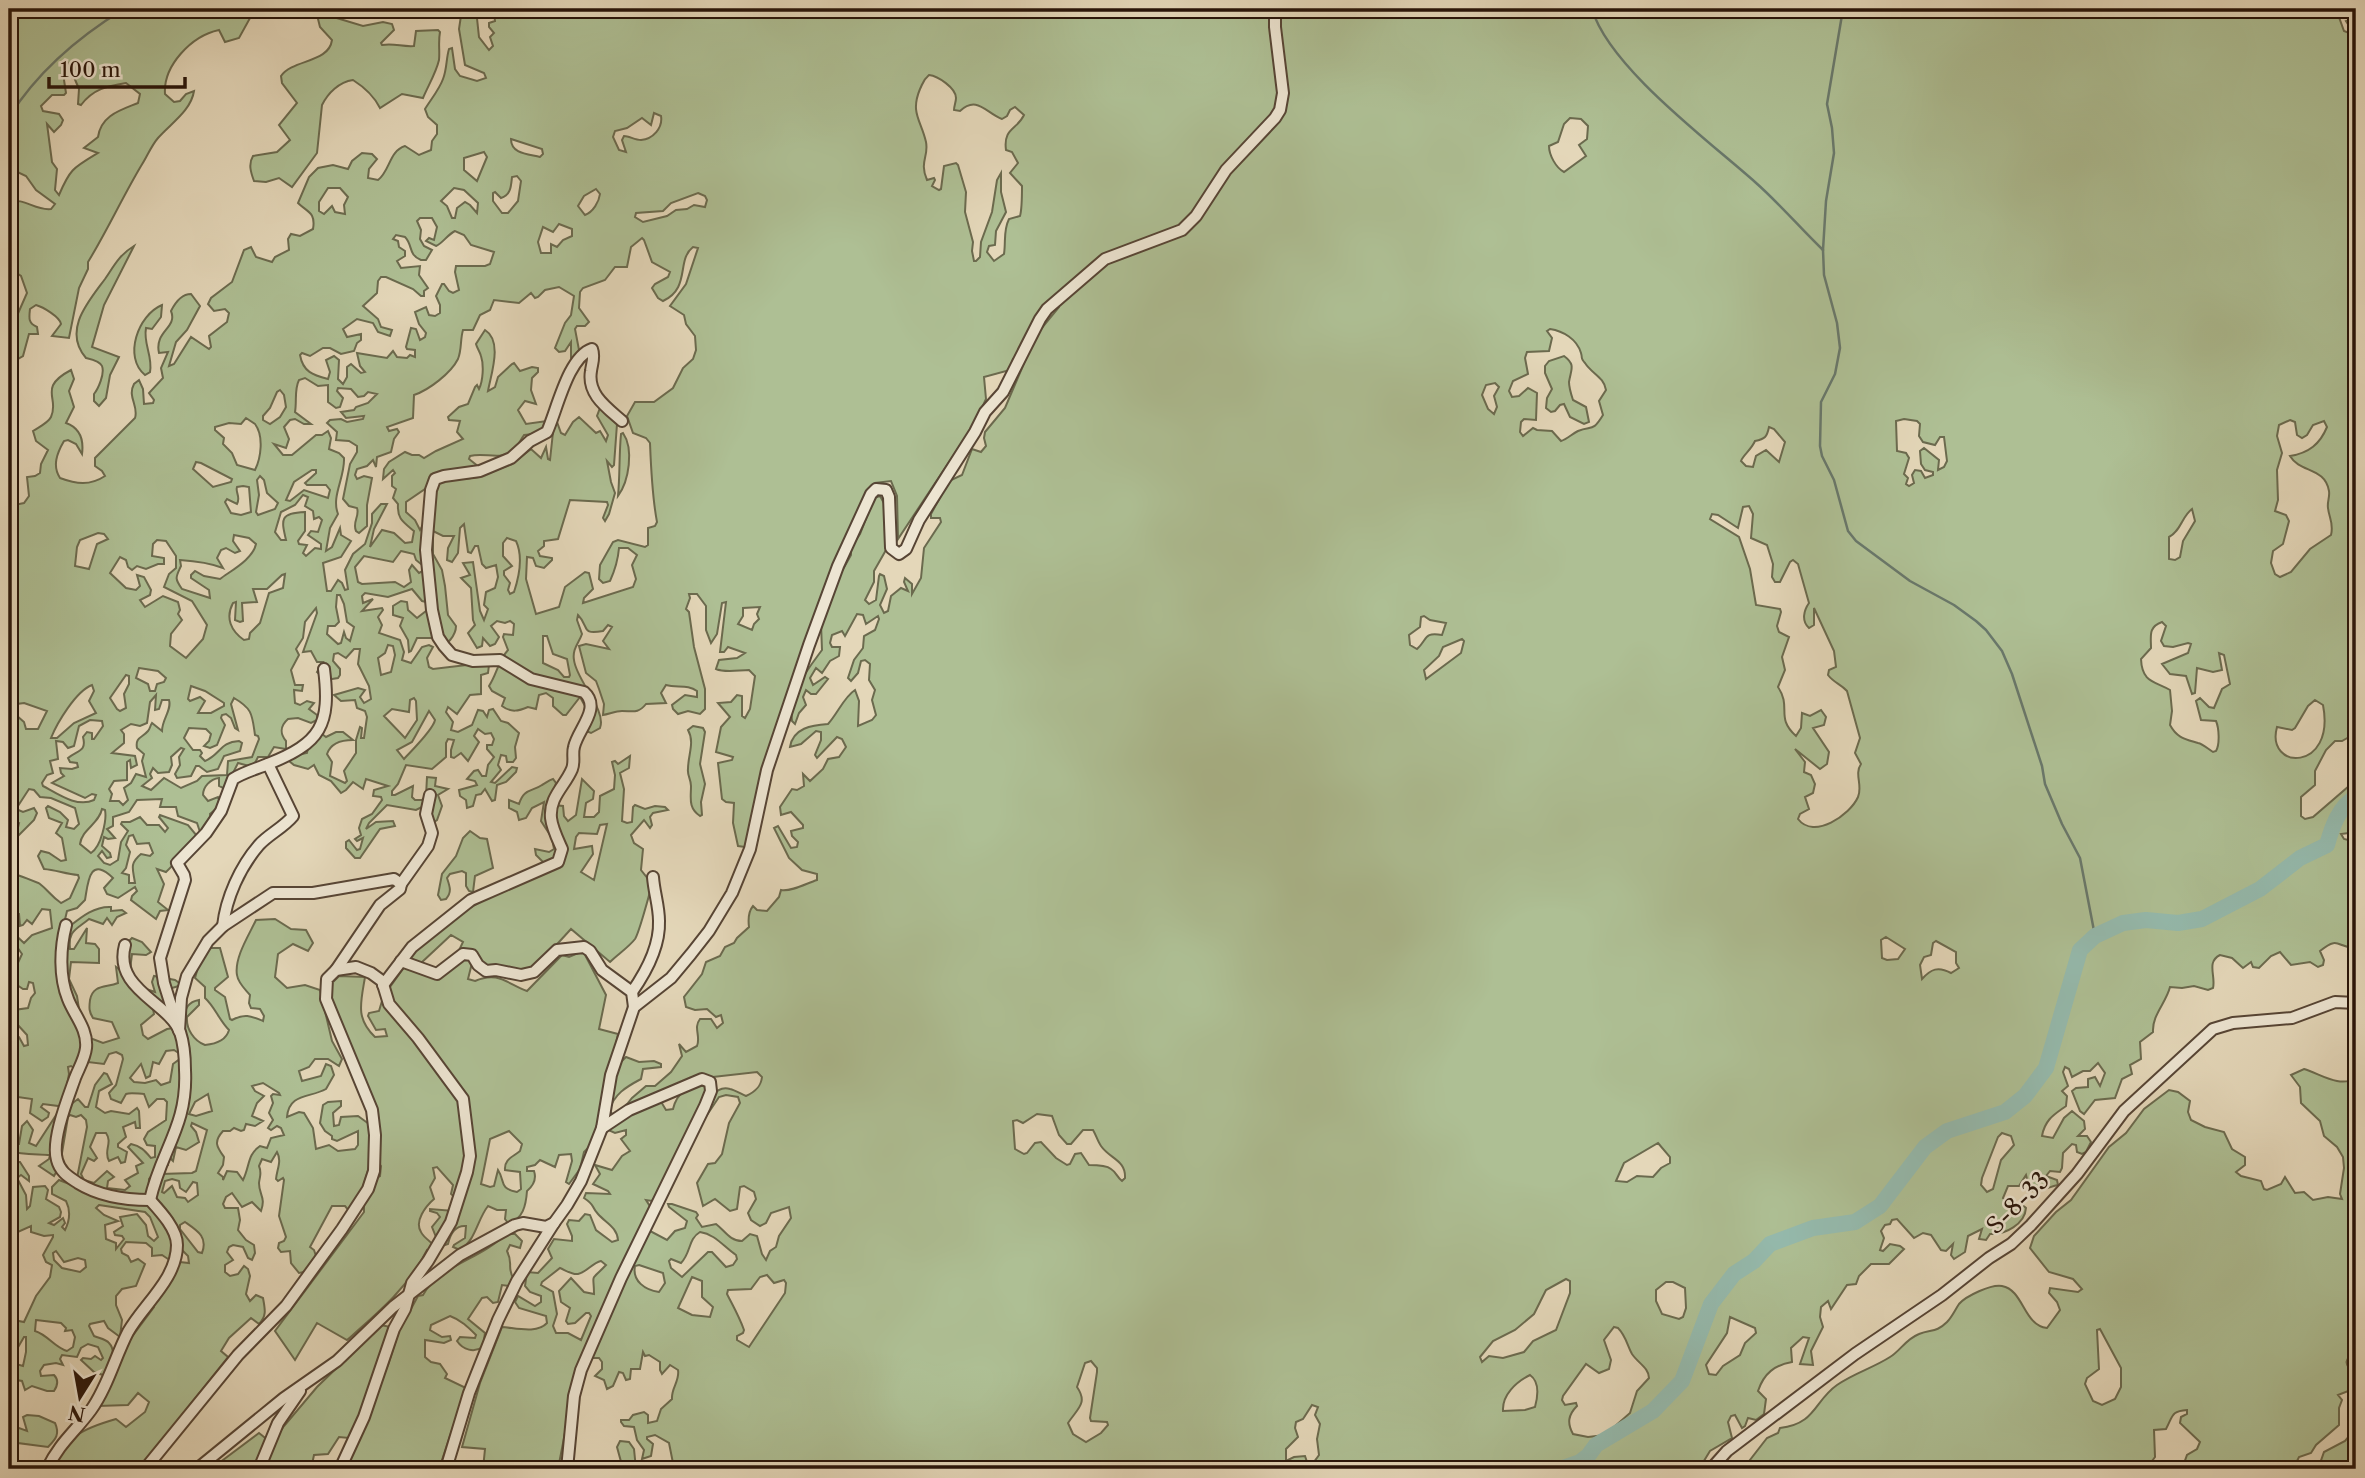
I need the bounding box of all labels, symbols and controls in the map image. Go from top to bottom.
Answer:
scale bar [49,46,186,90]
text: 100 m [60,57,121,82]
street label: Տ-8-33 [1980,1166,2055,1240]
north arrow [46,1362,116,1432]
text: N [67,1400,87,1426]

